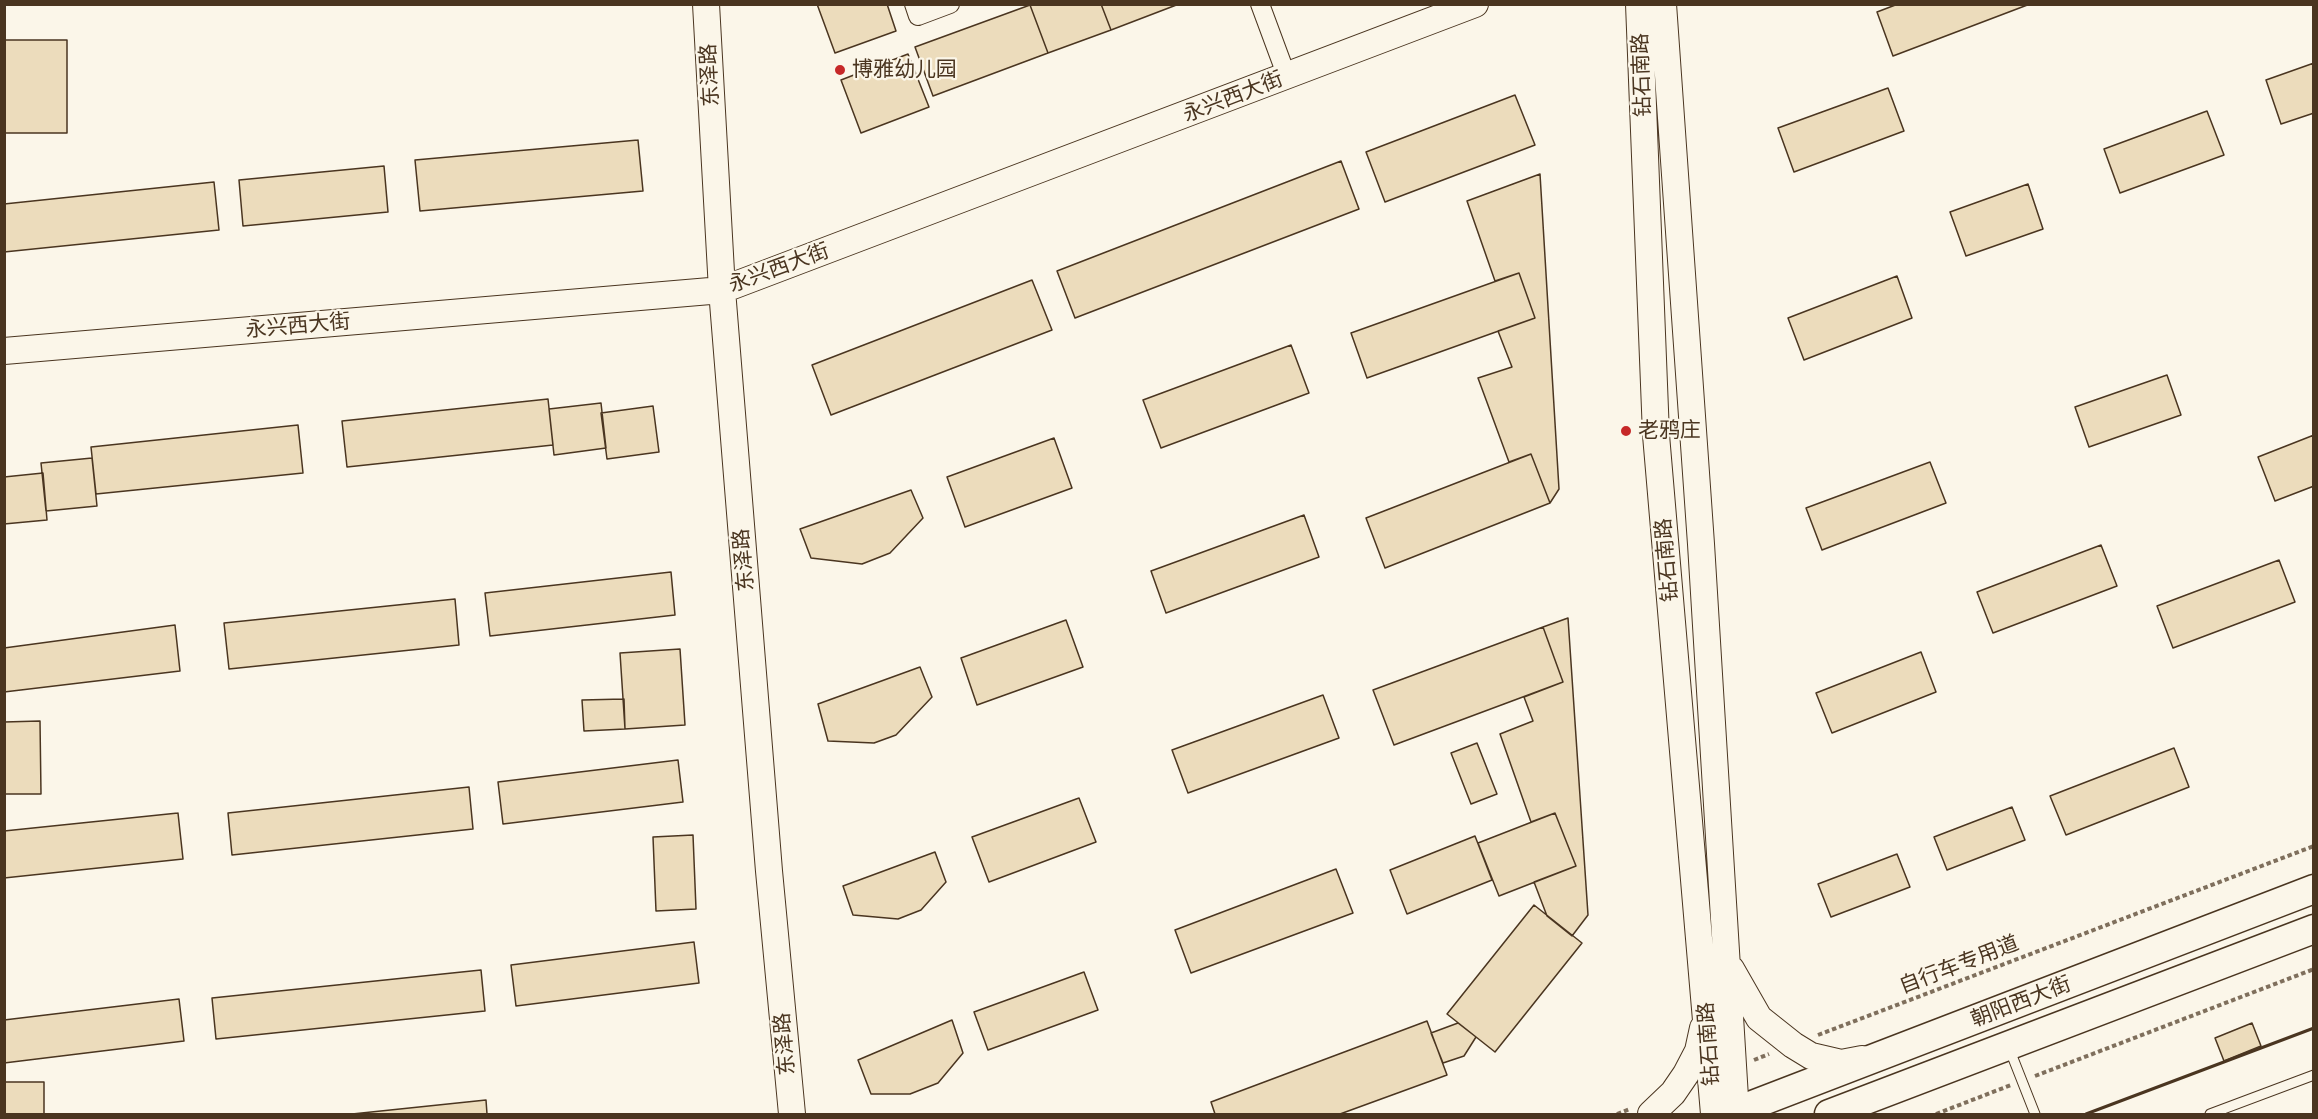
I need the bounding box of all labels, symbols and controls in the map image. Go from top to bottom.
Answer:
street label: 钻石南路 [1628,33,1656,117]
street label: 东泽路 [696,43,724,107]
place label: 博雅幼儿园 [852,57,957,83]
marker: 博雅幼儿园 [833,63,847,77]
street label: 永兴西大街 [1179,66,1287,128]
street label: 永兴西大街 [725,238,833,298]
street label: 永兴西大街 [245,309,351,343]
place label: 老鸦庄 [1638,418,1701,444]
marker: 老鸦庄 [1619,424,1633,438]
street label: 钻石南路 [1651,517,1683,603]
street label: 东泽路 [729,528,759,592]
street label: 自行车专用道 [1896,931,2022,999]
street label: 朝阳西大街 [1967,971,2075,1033]
street label: 钻石南路 [1694,1001,1724,1087]
street label: 东泽路 [770,1012,800,1076]

